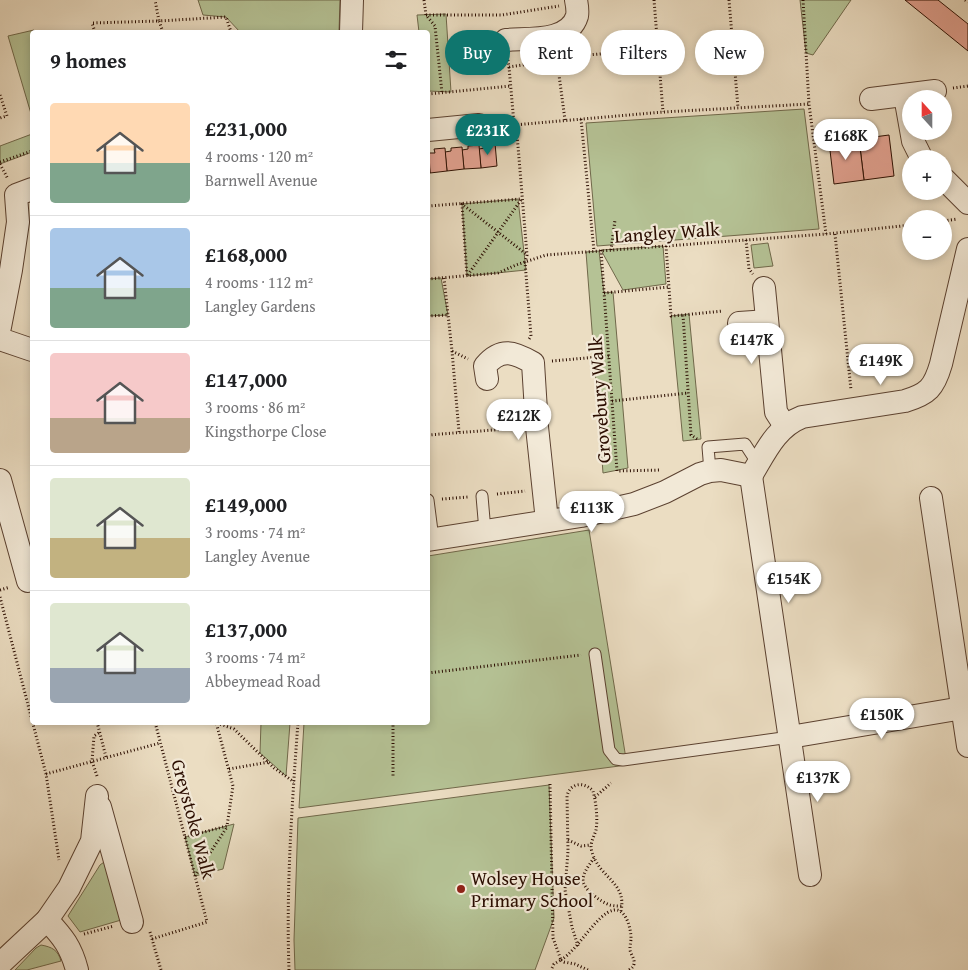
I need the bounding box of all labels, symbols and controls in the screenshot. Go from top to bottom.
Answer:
chip: Buy [445,30,510,75]
chip: Rent [520,30,591,75]
chip: Filters [601,30,685,75]
chip: New [695,30,764,75]
text: 9 homes [50,45,126,76]
icon: filters [382,46,410,74]
north arrow [902,90,952,140]
map controls [902,90,952,260]
text: £231,000 [205,113,287,144]
pin: £231K [453,114,523,156]
text: £231K [466,118,510,142]
pin: £168K [811,119,881,161]
icon: home [90,123,150,183]
text: £168K [824,123,868,147]
text: 4 rooms · 120 m² [205,144,313,168]
button: + [902,150,952,200]
text: Barnwell Avenue [205,168,317,192]
button: − [902,210,952,260]
street label: Langley Walk [613,214,721,250]
text: £168,000 [205,239,287,270]
icon: home [90,248,150,308]
text: 4 rooms · 112 m² [205,270,313,294]
text: Langley Gardens [205,294,316,318]
pin: £147K [717,322,787,365]
text: £147K [730,327,774,351]
street label: Grovebury Walk [581,335,617,464]
pin: £149K [846,344,916,386]
text: £149K [859,348,903,372]
text: £147,000 [205,364,287,395]
icon: home [90,373,150,433]
text: 3 rooms · 86 m² [205,395,305,419]
pin: £212K [484,398,554,441]
text: £212K [497,403,541,427]
text: Kingsthorpe Close [205,419,327,443]
text: £149,000 [205,489,287,520]
pin: £113K [557,490,627,533]
text: £113K [570,495,614,519]
icon: home [90,498,150,558]
text: 3 rooms · 74 m² [205,520,305,544]
text: Langley Avenue [205,544,310,568]
pin: £154K [754,562,824,604]
text: £154K [767,566,811,590]
text: £137,000 [205,614,287,645]
icon: home [90,623,150,683]
text: 3 rooms · 74 m² [205,645,305,669]
text: Abbeymead Road [205,669,320,693]
pin: £150K [847,698,917,740]
text: £150K [860,702,904,726]
street label: Greystoke Walk [165,756,224,882]
pin: £137K [783,760,853,803]
text: £137K [796,765,840,789]
place label: Wolsey House Primary School [471,864,593,914]
marker: Wolsey House Primary School [455,883,467,895]

